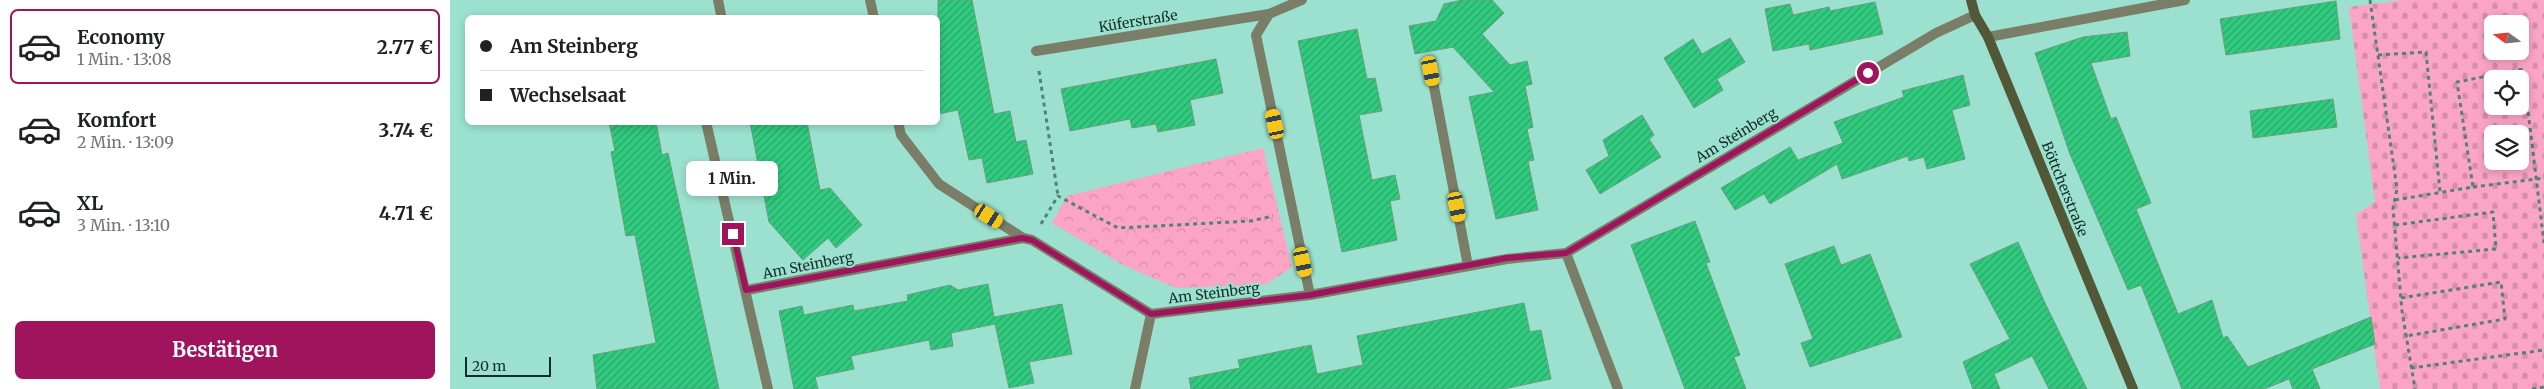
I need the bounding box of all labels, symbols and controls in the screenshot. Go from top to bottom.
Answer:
street label: Küferstraße [1097,6,1179,36]
north arrow [2484,15,2529,60]
map controls [2484,15,2529,170]
icon: car [17,24,62,69]
text: Economy [77,25,165,49]
text: Am Steinberg [510,34,638,58]
text: 2.77 € [377,35,433,59]
text: 1 Min. · 13:08 [77,49,172,69]
car [1420,55,1441,87]
route start [1857,62,1879,84]
button: locate [2484,70,2529,115]
text: Wechselsaat [510,83,626,107]
street label: Am Steinberg [1691,103,1780,167]
icon: car [17,107,62,152]
text: Komfort [77,108,156,132]
car [1264,108,1285,140]
text: 3.74 € [378,118,433,142]
button: layers [2484,125,2529,170]
text: 2 Min. · 13:09 [77,132,174,152]
street label: Böttcherstraße [2038,139,2092,239]
callout: 1 Min. [687,162,779,196]
text: 1 Min. [708,168,756,188]
icon: car [17,190,62,235]
text: XL [77,191,103,215]
car [1446,191,1467,223]
text: 4.71 € [379,201,433,225]
car [972,202,1005,230]
text: 3 Min. · 13:10 [77,215,170,235]
route end [722,223,744,245]
car [1292,246,1313,278]
street label: Am Steinberg [760,247,855,283]
street label: Am Steinberg [1166,278,1261,308]
button: Bestätigen [15,321,435,379]
scale bar [465,354,551,377]
text: 20 m [472,357,506,375]

